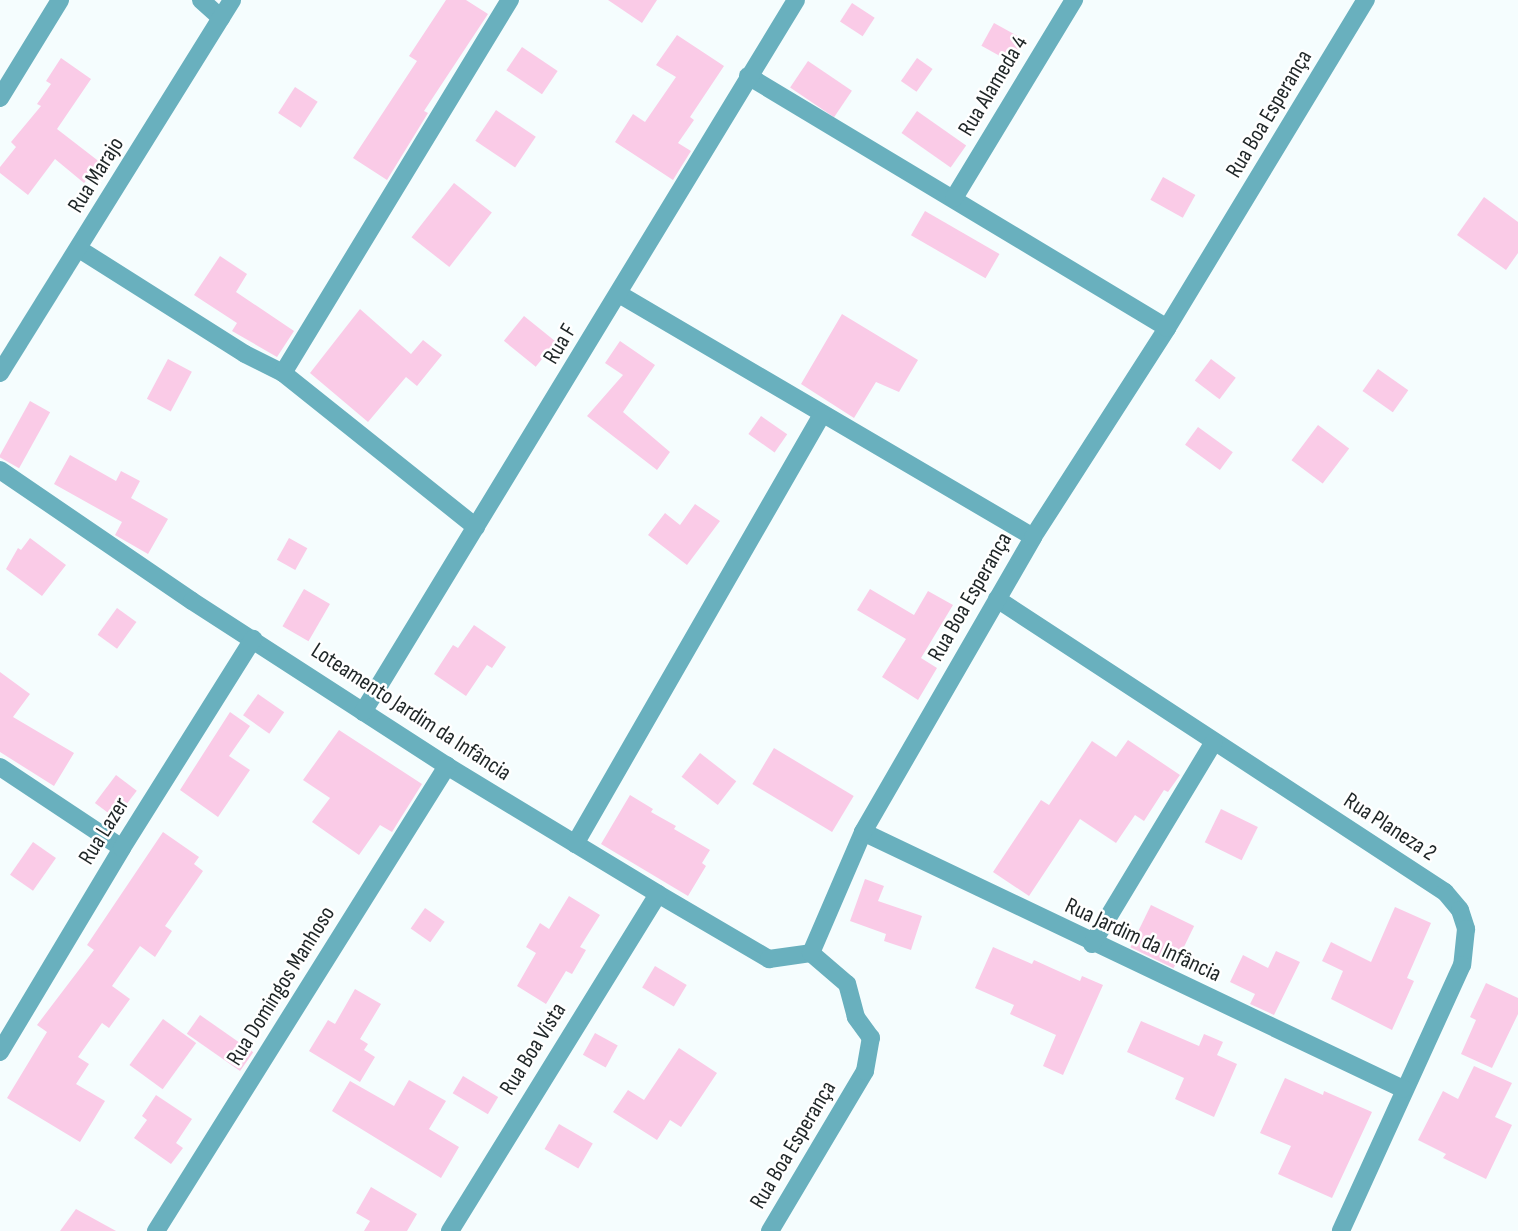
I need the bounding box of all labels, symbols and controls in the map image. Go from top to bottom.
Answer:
street label: Rua Alameda 4 [952,31,1034,141]
street label: Rua Boa Esperança [1220,45,1318,183]
street label: Rua Marajo [62,132,130,218]
street label: Rua F [537,319,583,369]
street label: Rua Boa Esperança [922,528,1018,666]
street label: Loteamento Jardim da Infância [306,637,516,787]
street label: Rua Planeza 2 [1338,787,1442,867]
street label: Rua Lazer [73,792,135,870]
street label: Rua Jardim da Infância [1061,892,1225,988]
street label: Rua Domingos Manhoso [221,901,341,1071]
street label: Rua Boa Vista [494,998,572,1100]
street label: Rua Boa Esperança [744,1076,842,1214]

